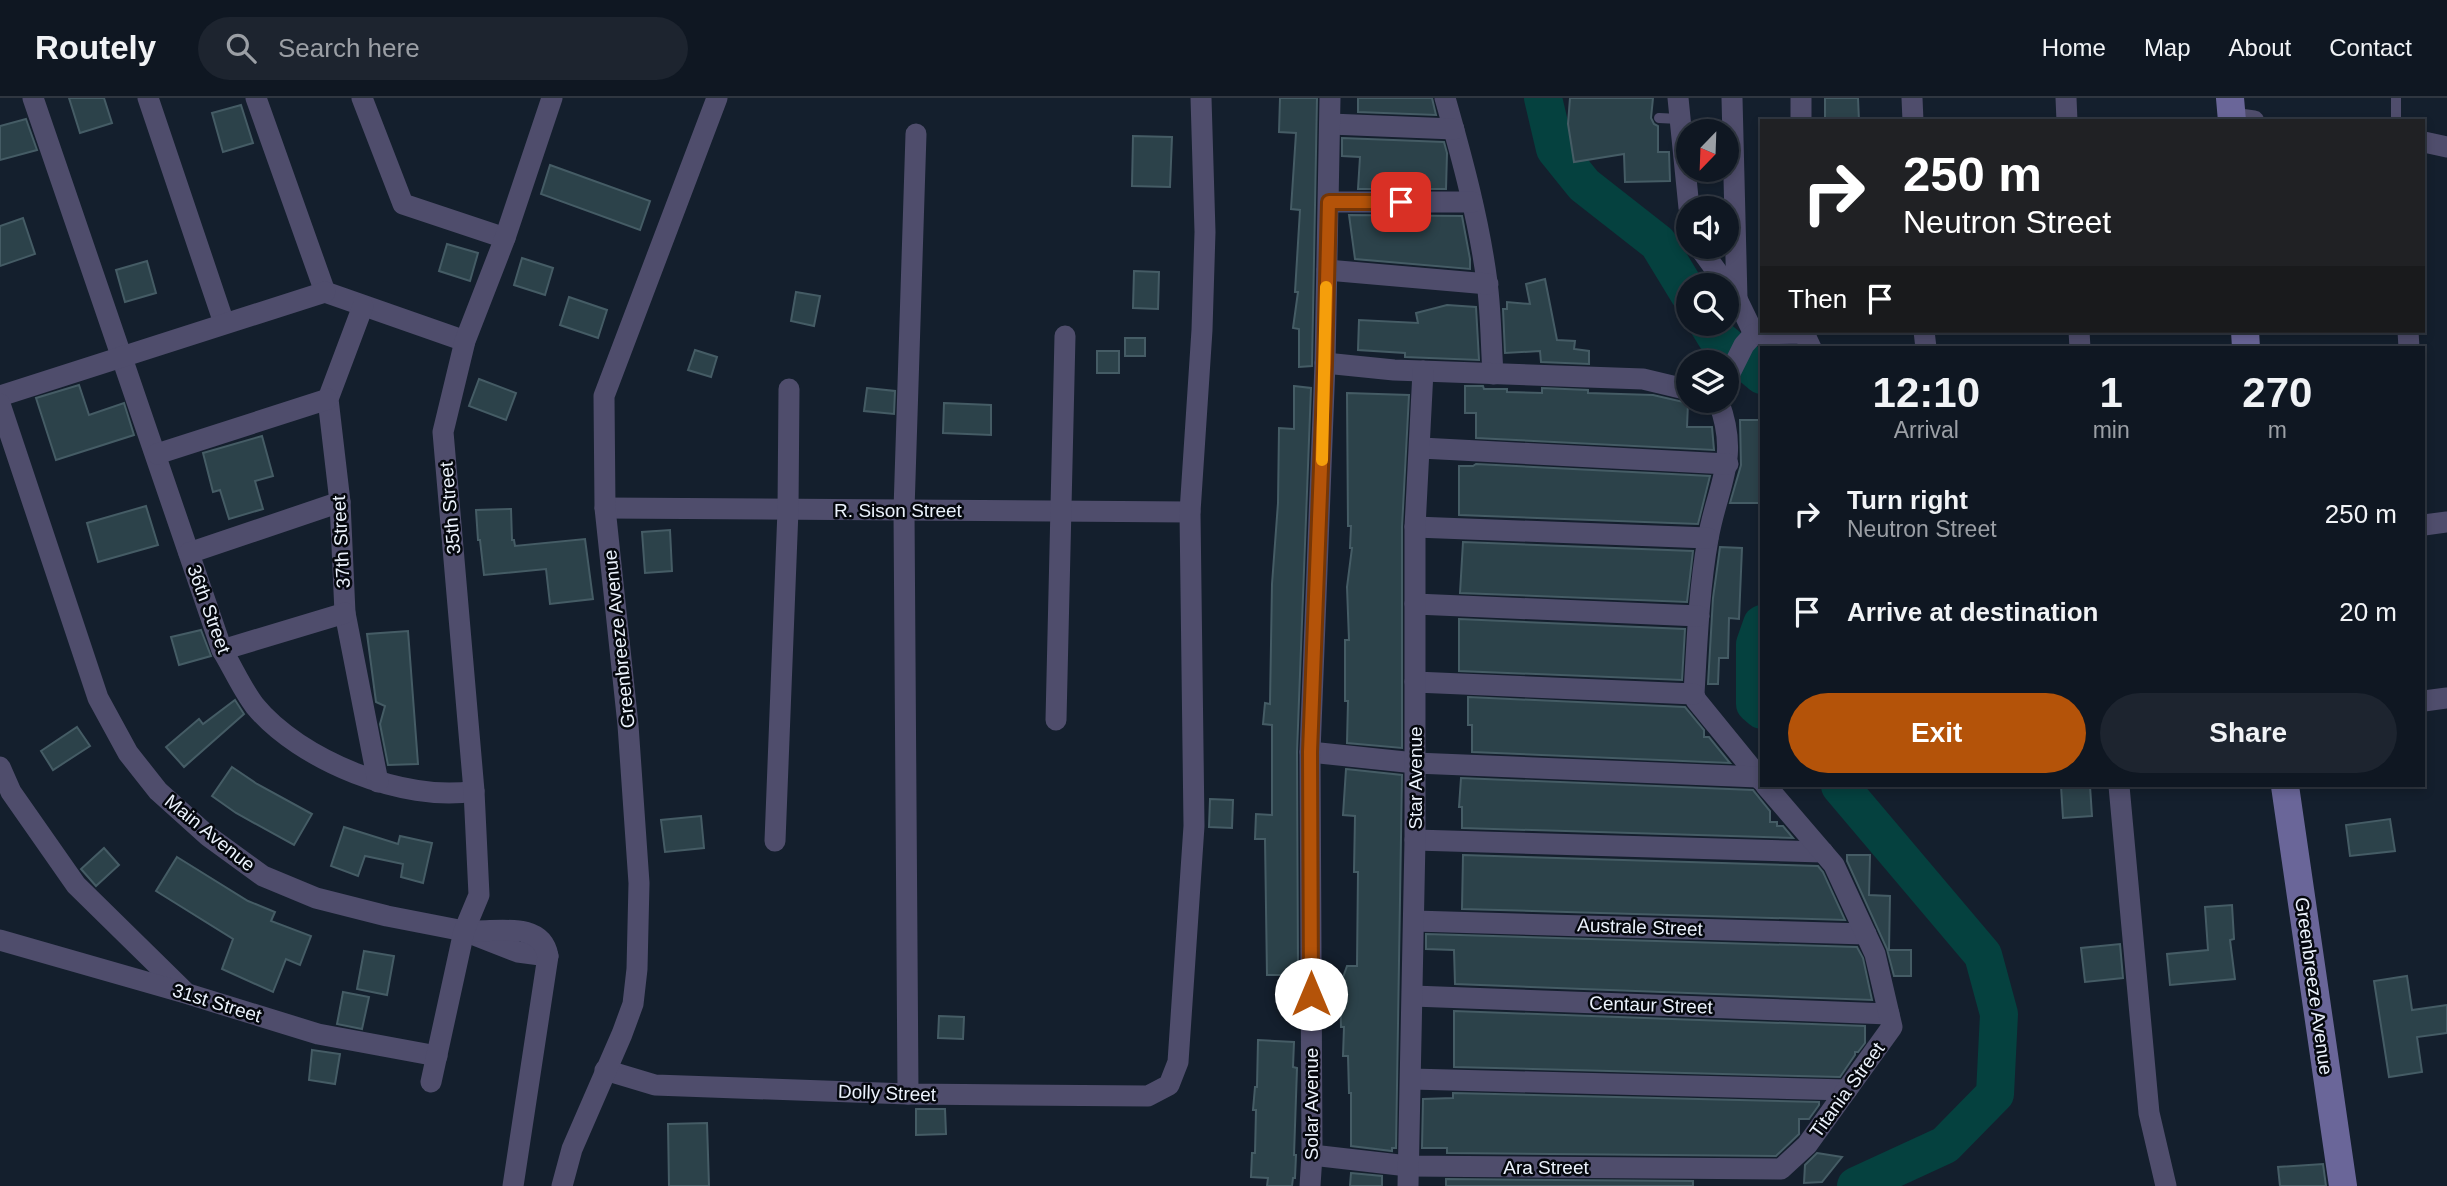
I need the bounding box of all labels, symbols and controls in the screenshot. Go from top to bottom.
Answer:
search box [198,17,688,80]
text: Routely [35,29,156,66]
icon: search [222,29,260,67]
text: Search here [278,33,420,63]
text: Home [2042,34,2106,61]
text: Map [2144,34,2191,61]
text: About [2229,34,2291,61]
text: Contact [2329,34,2412,61]
north arrow [1676,119,1740,182]
map controls [1676,119,1739,413]
icon: right [1788,147,1879,238]
text: 250 m [1903,147,2042,201]
pin [1371,172,1431,232]
icon: arrive [1382,183,1420,221]
button: sound [1676,196,1739,259]
text: Neutron Street [1903,204,2111,240]
button: search [1676,273,1739,336]
icon: arrive [1861,280,1899,318]
text: Then [1788,284,1847,314]
button: layers [1676,350,1739,413]
text: 12:10 [1873,369,1980,416]
text: 1 [2099,369,2123,416]
text: 270 [2242,369,2312,416]
text: Arrival [1894,417,1959,443]
text: min [2093,417,2130,443]
text: m [2268,417,2287,443]
street label: 35th Street [435,460,465,555]
text: Turn right [1847,485,1968,515]
street label: 37th Street [328,494,354,589]
icon: right [1788,495,1826,533]
text: 250 m [2325,499,2397,529]
street label: R. Sison Street [834,500,963,521]
text: Neutron Street [1847,516,1997,542]
street label: Greenbreeze Avenue [599,549,639,729]
street label: 36th Street [183,562,235,657]
icon: arrive [1788,593,1826,631]
text: Arrive at destination [1847,597,2098,627]
text: 20 m [2339,597,2397,627]
button: Exit [1788,693,2086,773]
button: Share [2100,693,2397,773]
street label: Star Avenue [1405,726,1426,830]
street label: Main Avenue [161,790,259,876]
street label: Greenbreeze Avenue [2291,896,2337,1076]
street label: Australe Street [1577,914,1704,940]
position arrow [1274,957,1348,1031]
street label: 31st Street [170,980,265,1027]
street label: Centaur Street [1589,992,1714,1018]
street label: Titania Street [1806,1038,1889,1142]
street label: Solar Avenue [1301,1048,1322,1160]
street label: Dolly Street [838,1081,937,1105]
street label: Ara Street [1503,1157,1589,1178]

